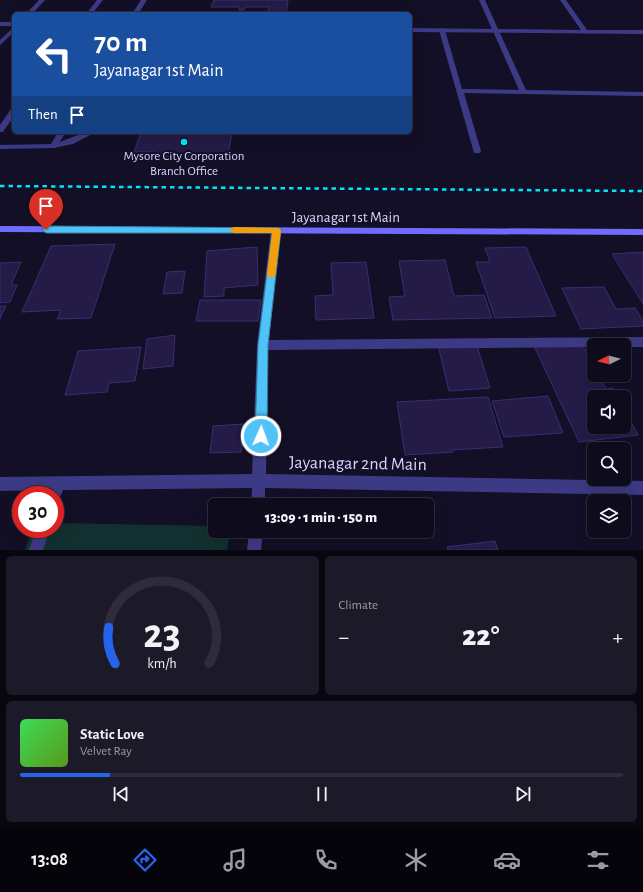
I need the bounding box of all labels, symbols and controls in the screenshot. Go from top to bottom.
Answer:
icon: left [28,28,80,80]
text: 70 m [94,29,148,57]
text: Jayanagar 1st Main [94,62,223,80]
icon: arrive [66,104,88,126]
text: Then [28,107,58,122]
marker: Mysore City Corporation Branch Office [179,137,189,147]
place label: Mysore City Corporation Branch Office [124,150,244,178]
pin [29,189,63,230]
icon: arrive [35,195,57,217]
street label: Jayanagar 1st Main [292,210,400,225]
north arrow [587,338,631,382]
map controls [587,338,631,538]
button: sound [587,390,631,434]
position arrow [240,415,282,457]
button: search [587,442,631,486]
street label: Jayanagar 2nd Main [289,454,427,474]
speed limit sign: 30 [12,486,64,538]
button: layers [587,494,631,538]
text: 13:09 · 1 min · 150 m [265,510,377,525]
text: Climate [339,599,378,612]
text: 23 [143,613,181,654]
text: 22° [462,621,500,651]
text: − [339,626,349,648]
text: + [612,626,623,648]
text: km/h [148,656,177,670]
text: Static Love [80,727,144,742]
text: Velvet Ray [80,745,132,758]
icon: previous [110,783,132,805]
icon: pause [311,783,333,805]
icon: next [512,783,534,805]
icon: directions [131,846,159,874]
icon: music [221,846,249,874]
icon: phone [312,846,340,874]
icon: climate [402,846,430,874]
icon: car [493,846,521,874]
icon: filters [584,846,612,874]
text: 13:08 [31,851,68,869]

